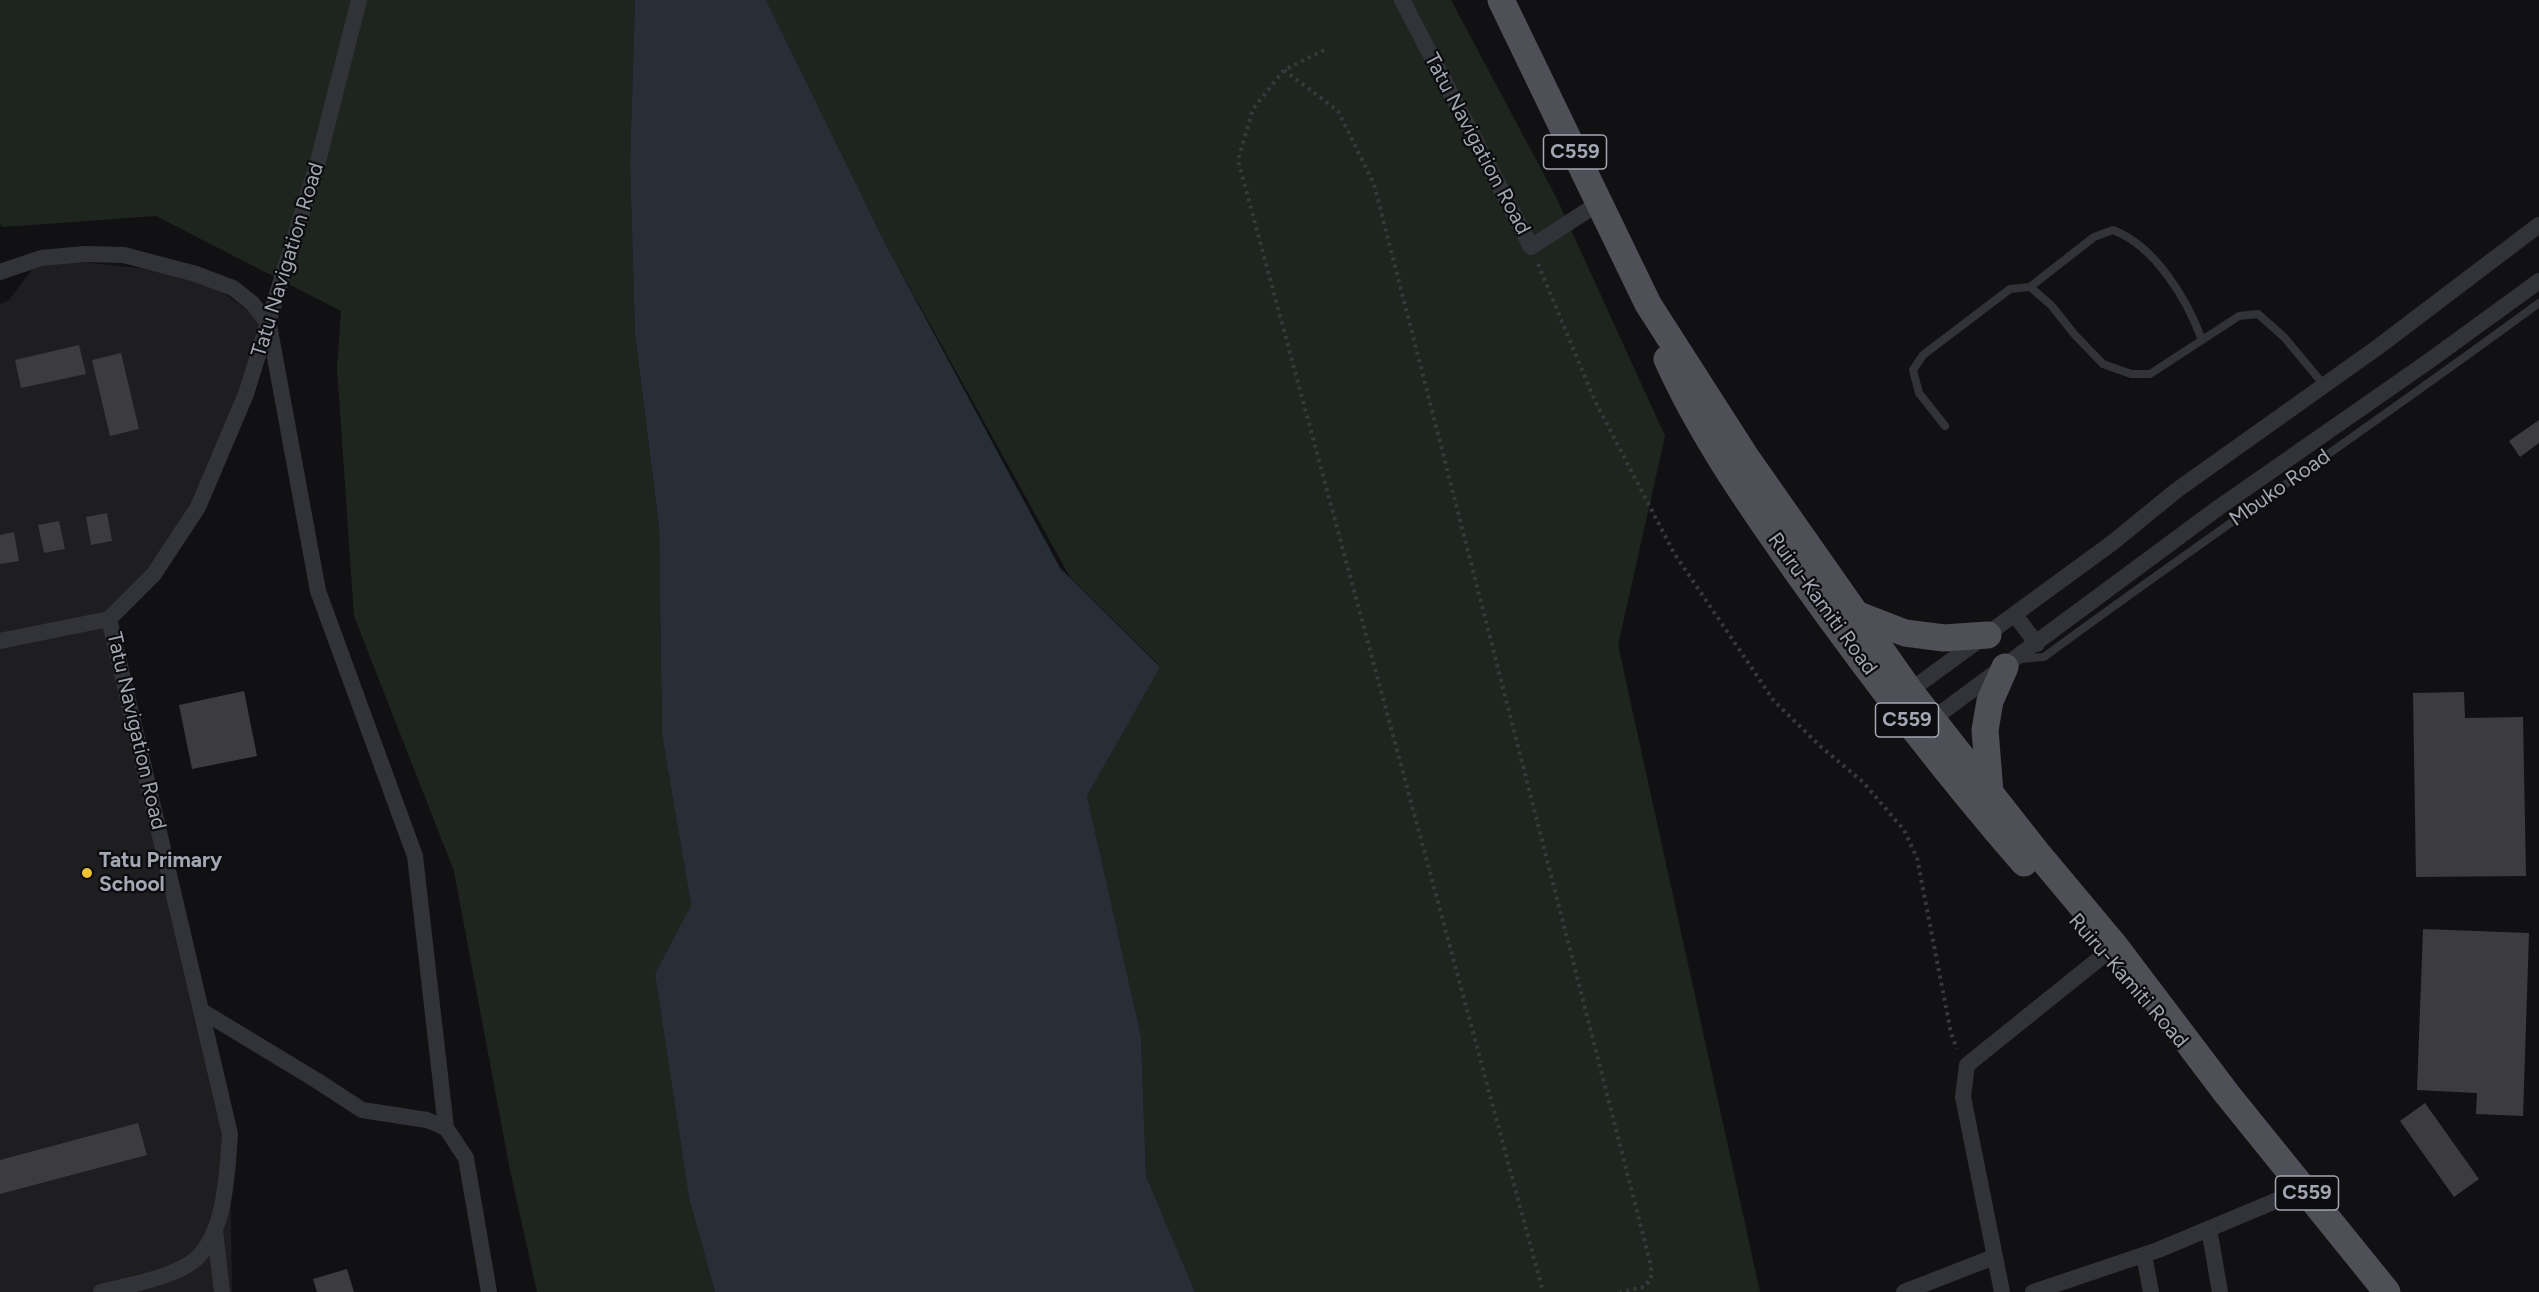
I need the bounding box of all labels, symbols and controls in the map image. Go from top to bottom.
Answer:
street label: Tatu Navigation Road [1419,49,1535,239]
road number: C559 [1544,135,1606,169]
street label: Tatu Navigation Road [246,160,330,360]
street label: Mbuko Road [2225,444,2335,532]
street label: Ruiru-Kamiti Road [1762,528,1882,680]
street label: Tatu Navigation Road [101,630,171,832]
road number: C559 [1876,703,1938,737]
place label: Tatu Primary School [99,848,222,898]
marker: Tatu Primary School [80,866,94,880]
street label: Ruiru-Kamiti Road [2063,909,2193,1053]
road number: C559 [2276,1176,2338,1210]

